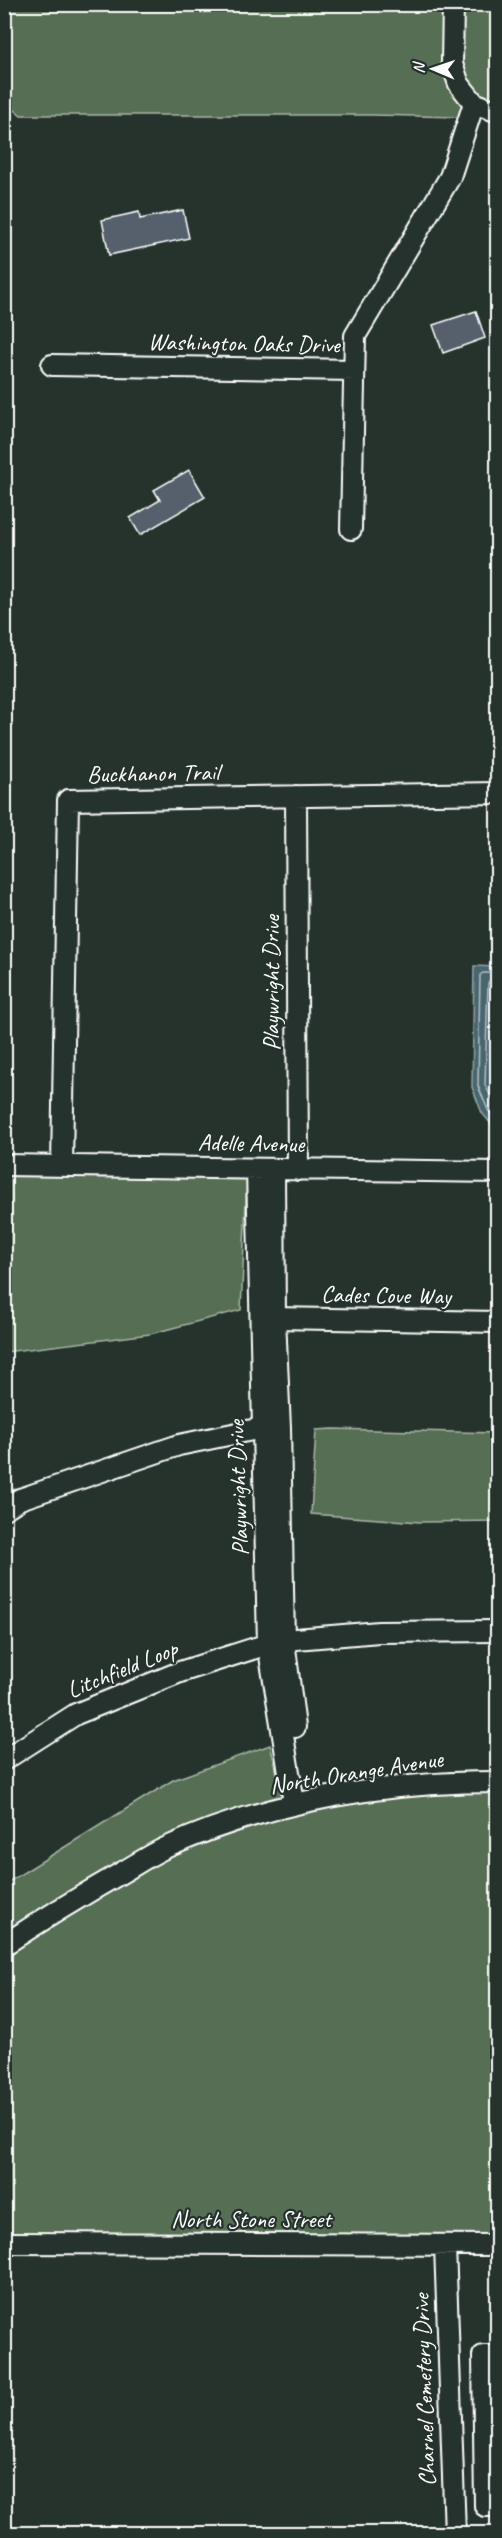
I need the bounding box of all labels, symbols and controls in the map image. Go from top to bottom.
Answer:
north arrow [403,39,463,99]
text: N [409,60,429,74]
street label: Washington Oaks Drive [148,326,342,360]
street label: Buckhanon Trail [86,757,223,789]
street label: Playwright Drive [256,913,286,1051]
street label: Adelle Avenue [198,1127,307,1159]
street label: Cades Cove Way [321,1279,453,1311]
street label: Playwright Drive [221,1418,255,1556]
street label: Litchfield Loop [62,1633,183,1705]
street label: North Orange Avenue [267,1743,447,1801]
street label: North Stone Street [171,2204,333,2234]
street label: Charnel Cemetery Drive [406,2291,442,2487]

